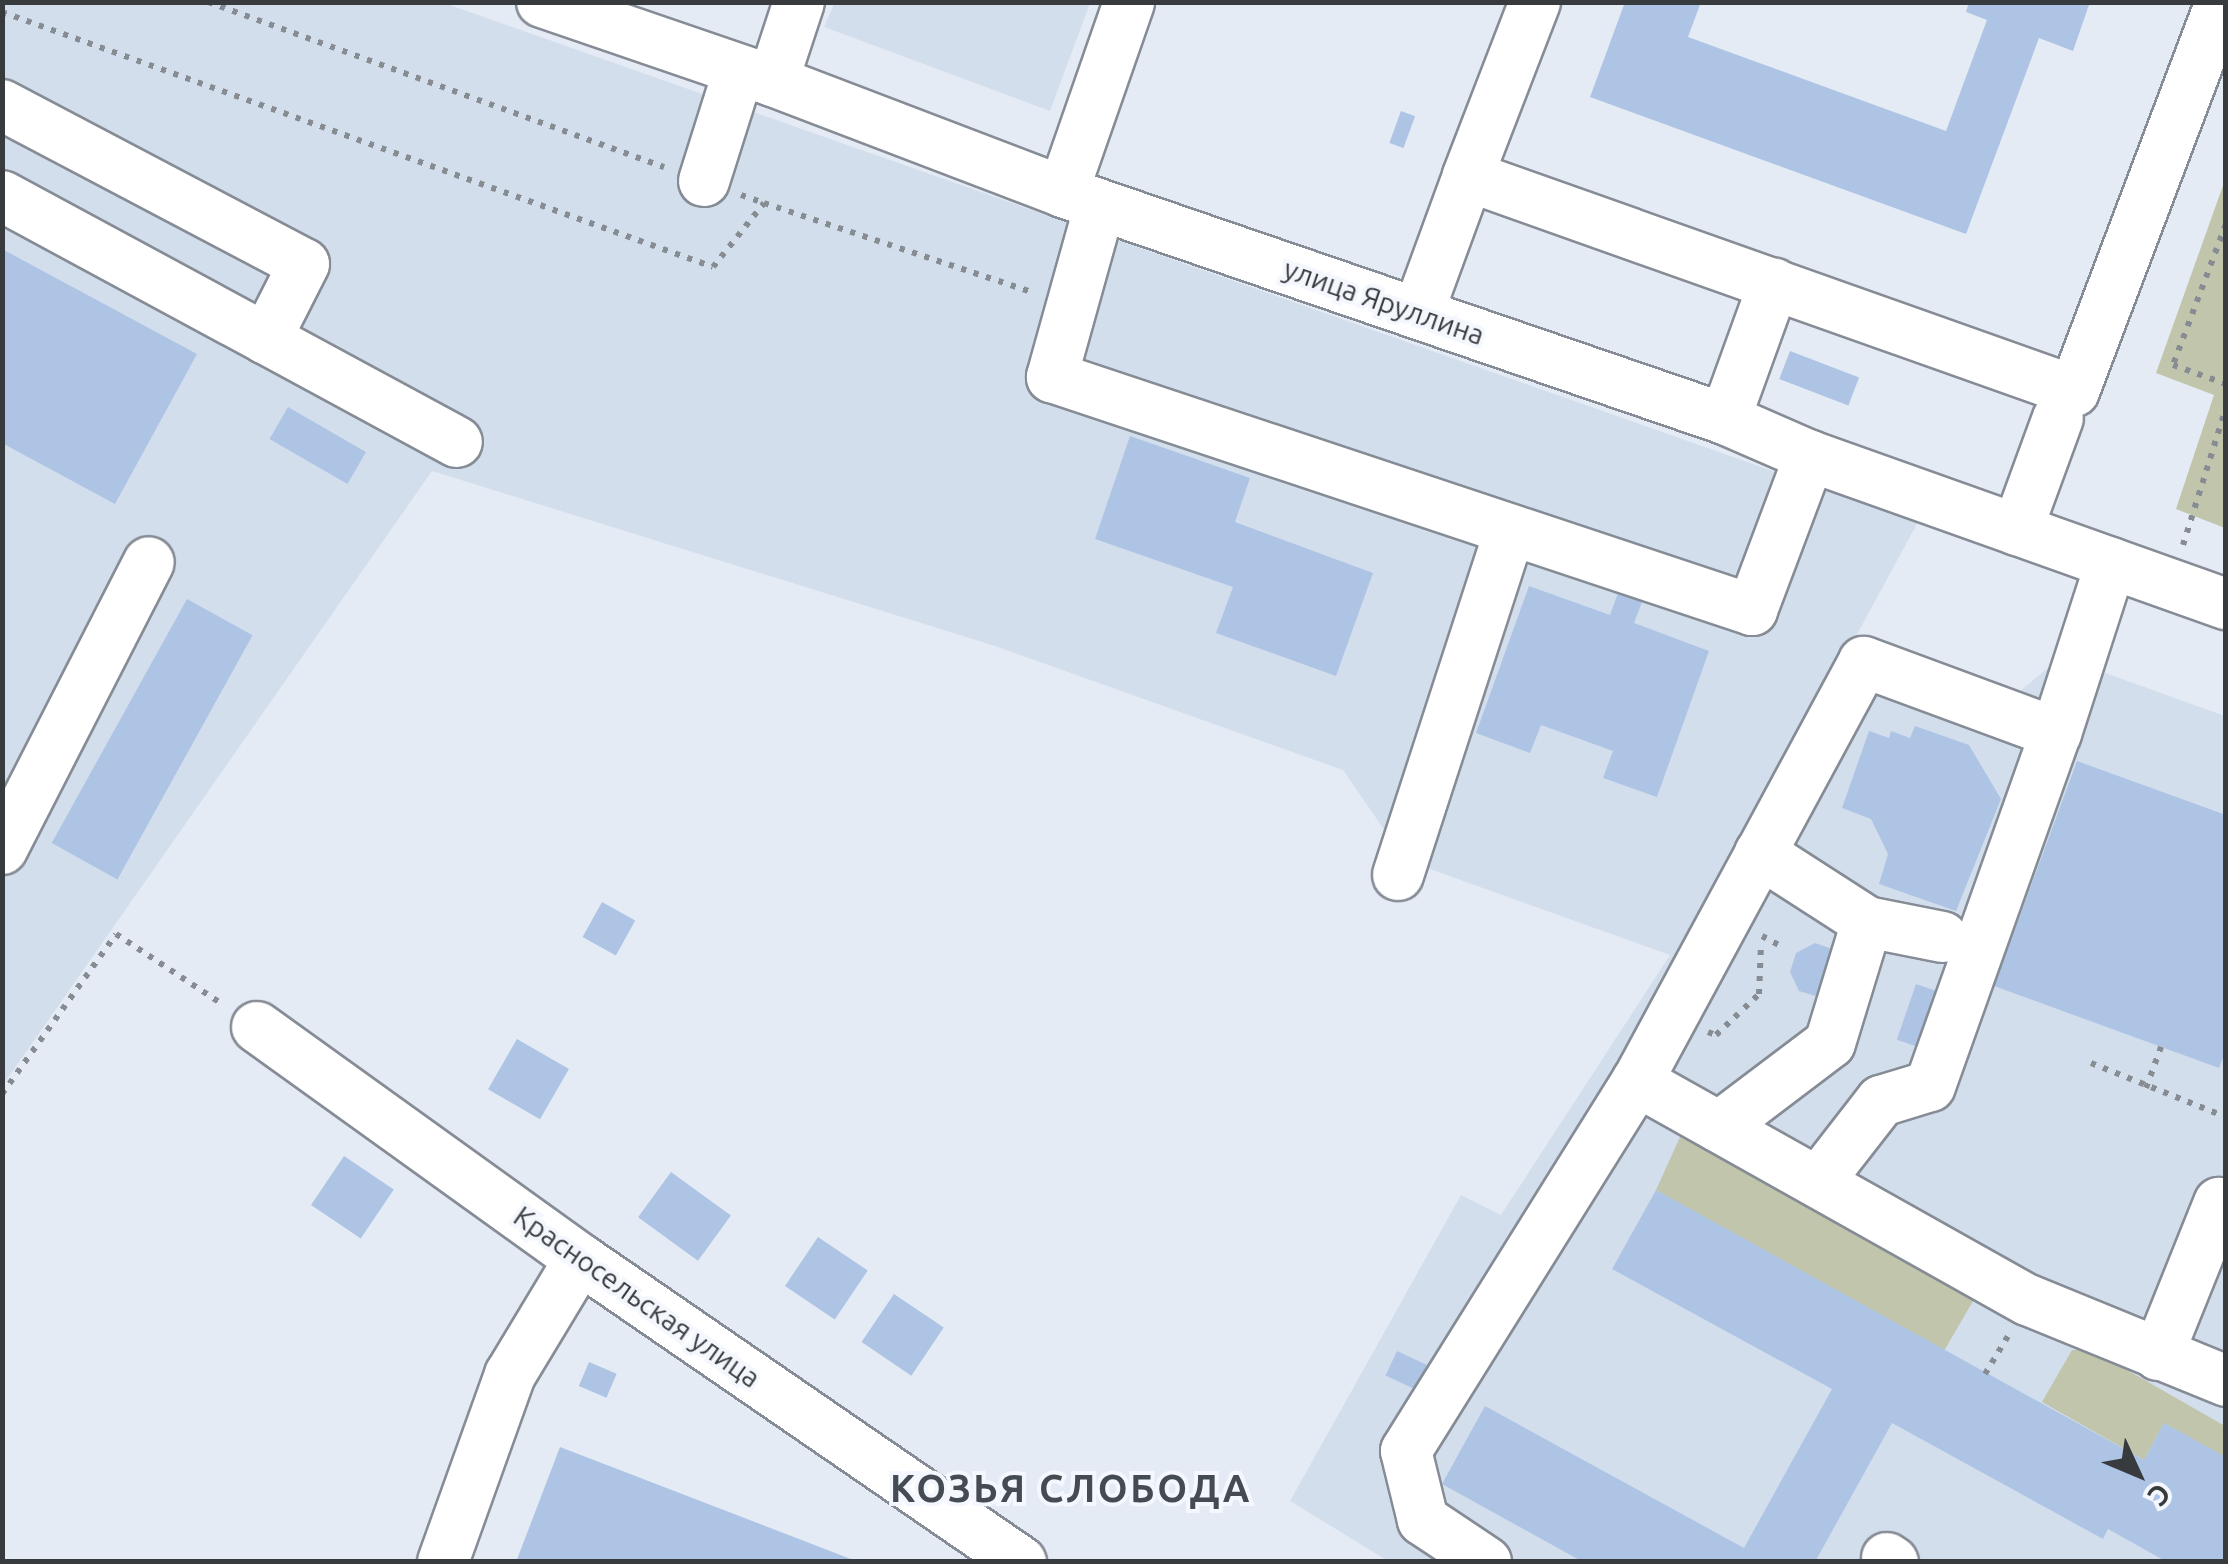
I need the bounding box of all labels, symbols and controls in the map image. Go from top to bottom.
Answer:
street label: улица Яруллина [1279,252,1489,352]
street label: Красносельская улица [507,1199,767,1395]
north arrow [2088,1424,2188,1524]
district label: КОЗЬЯ СЛОБОДА [890,1466,1252,1512]
text: С [2143,1478,2177,1512]

